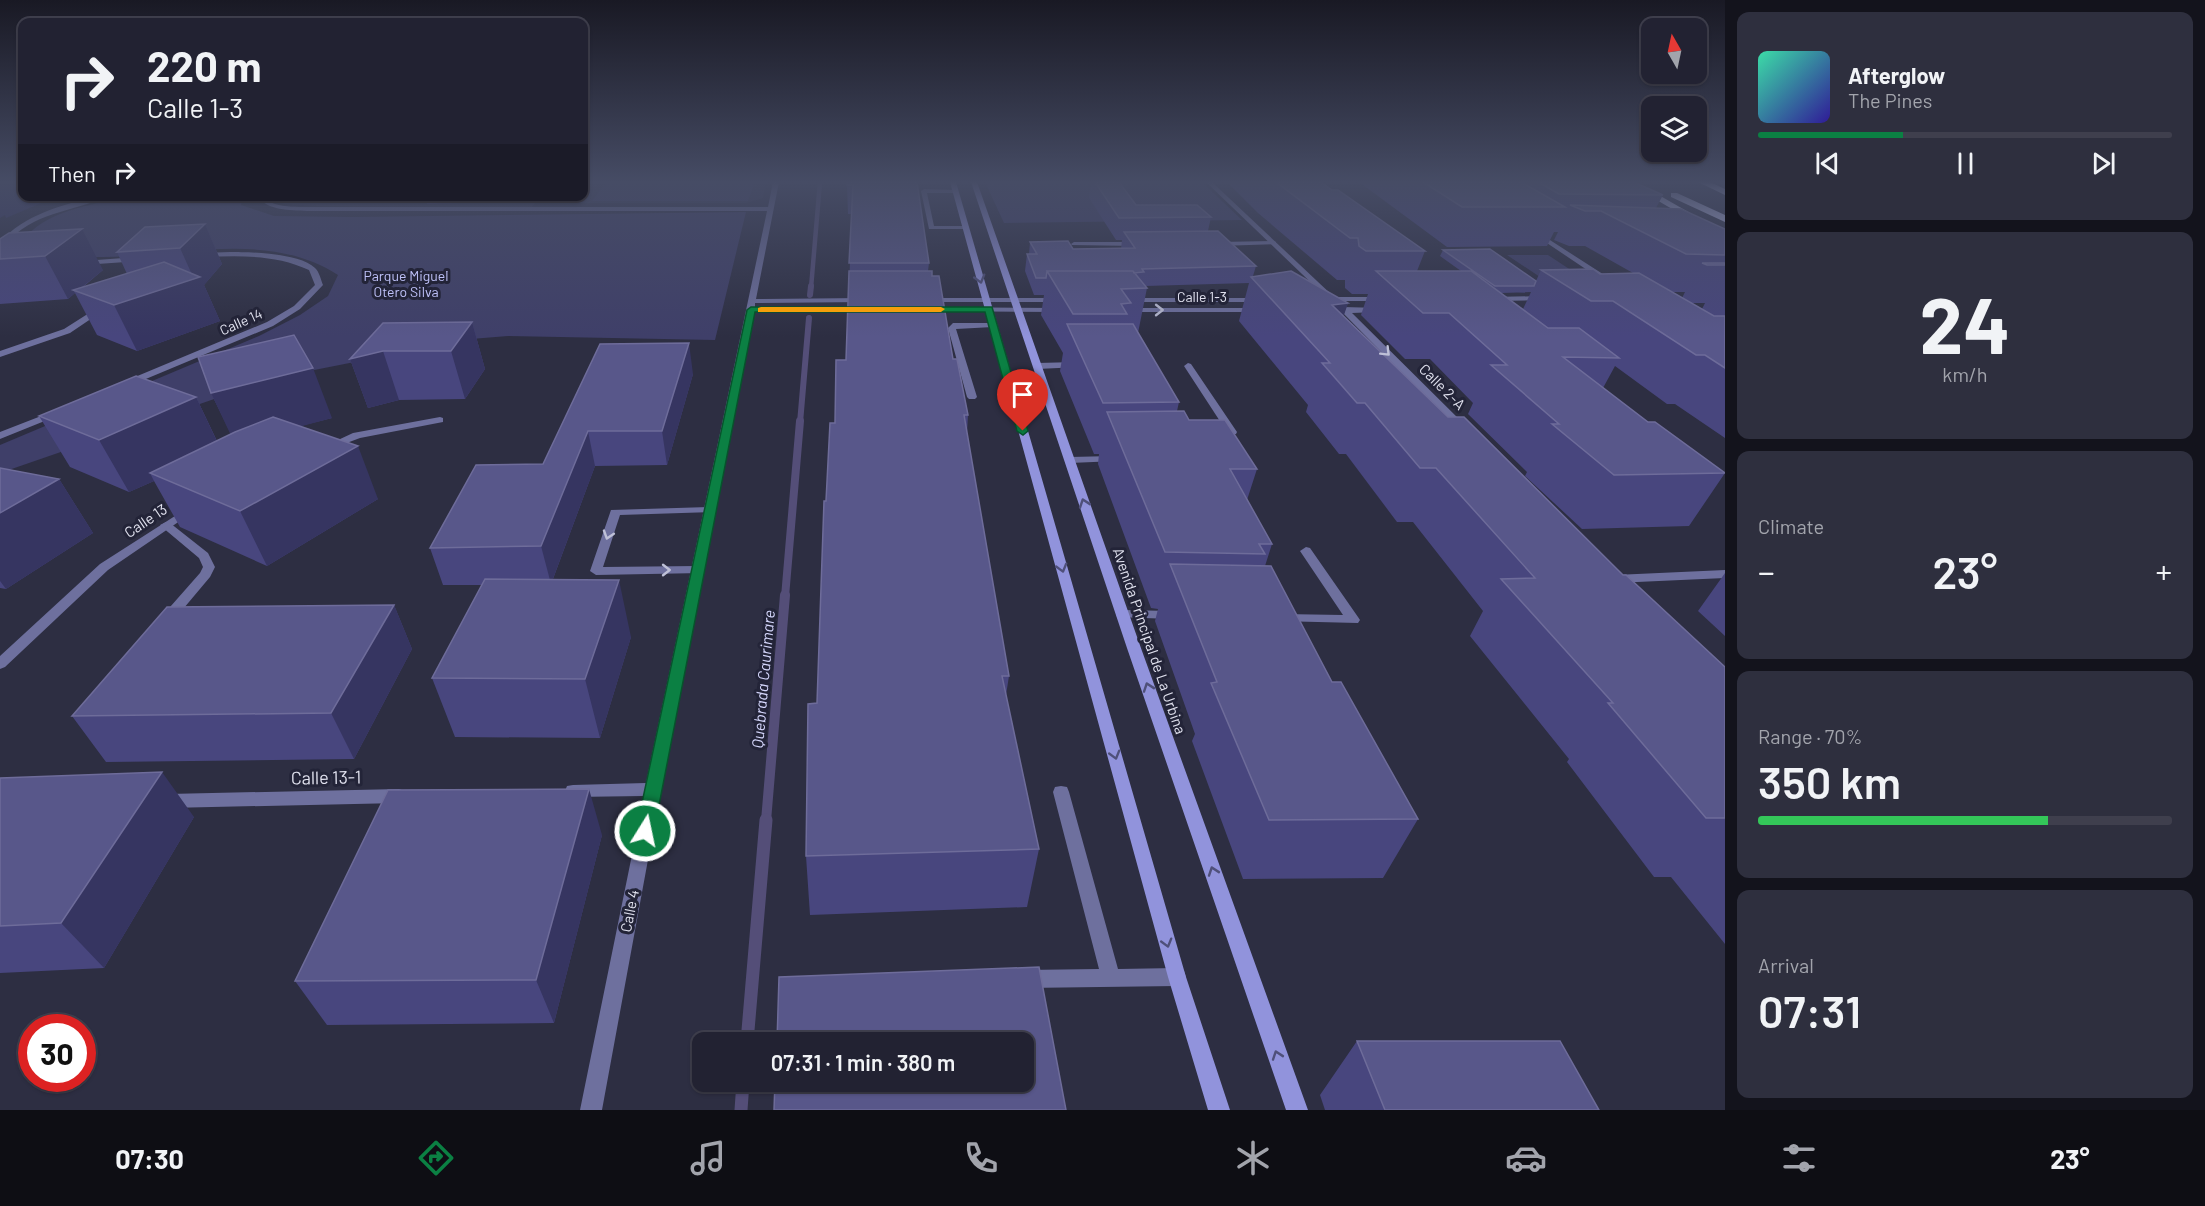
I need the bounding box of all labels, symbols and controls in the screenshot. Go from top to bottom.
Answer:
north arrow [1641,18,1707,84]
map controls [1641,18,1707,162]
text: 220 m [147,40,261,90]
icon: right [48,42,126,120]
text: Afterglow [1848,62,1945,88]
text: The Pines [1848,88,1932,112]
text: Calle 1-3 [147,91,243,123]
button: layers [1641,96,1707,162]
icon: previous [1811,147,1844,180]
icon: pause [1949,147,1982,180]
icon: next [2087,147,2120,180]
icon: right [108,156,141,189]
text: Then [48,160,96,186]
park label: Parque Miguel Otero Silva [363,267,449,300]
one-way arrow [972,274,985,284]
text: 24 [1920,276,2010,370]
street label: Calle 1-3 [1177,288,1227,305]
one-way arrow [1155,304,1164,316]
street label: Calle 14 [217,305,265,338]
one-way arrow [1379,344,1390,355]
street label: Calle 2-A [1416,360,1469,413]
text: km/h [1942,362,1988,386]
pin [997,369,1048,431]
icon: arrive [1006,378,1039,411]
one-way arrow [1079,498,1091,509]
street label: Calle 13 [121,499,170,541]
text: Climate [1758,514,1824,538]
one-way arrow [602,529,615,539]
text: 23° [1932,544,1998,598]
street label: Avenida Principal de La Urbina [1110,545,1190,736]
text: − [1758,551,1775,591]
text: + [2156,551,2172,591]
one-way arrow [1054,563,1067,573]
one-way arrow [661,564,670,577]
water label: Quebrada Caurimare [747,609,778,749]
one-way arrow [1142,682,1155,693]
text: Range · 70% [1758,724,1863,748]
one-way arrow [1107,750,1120,760]
text: 350 km [1758,754,1901,808]
street label: Calle 13-1 [291,765,361,789]
position arrow [613,799,677,863]
one-way arrow [1207,866,1220,877]
street label: Calle 4 [616,888,642,934]
one-way arrow [1160,938,1173,948]
text: Arrival [1758,953,1814,977]
text: 07:31 [1758,983,1861,1037]
speed limit sign: 30 [18,1014,96,1092]
text: 07:31 · 1 min · 380 m [771,1049,955,1075]
one-way arrow [1272,1050,1285,1061]
icon: directions [415,1137,457,1179]
icon: music [687,1137,729,1179]
icon: phone [960,1137,1002,1179]
icon: climate [1232,1137,1274,1179]
icon: car [1505,1137,1547,1179]
icon: filters [1778,1137,1820,1179]
text: 07:30 [115,1142,184,1174]
text: 23° [2050,1142,2090,1174]

